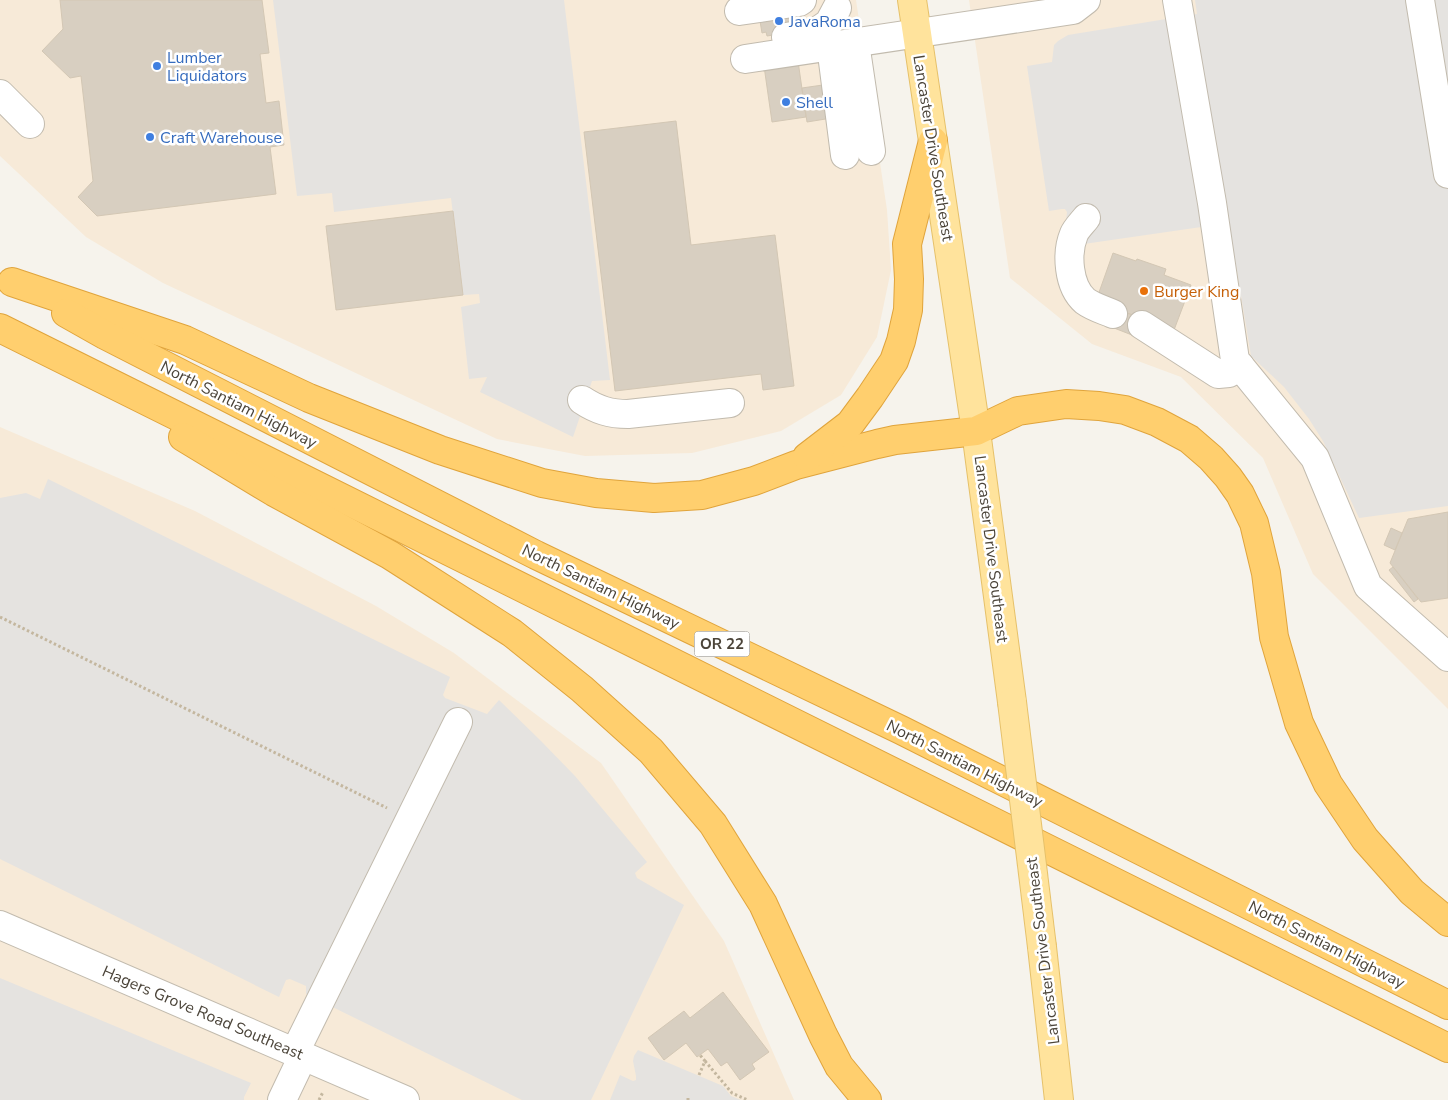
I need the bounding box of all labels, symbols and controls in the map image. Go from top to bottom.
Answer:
place label: JavaRoma [788,11,861,33]
marker: JavaRoma [773,15,785,27]
place label: Lumber Liquidators [167,47,247,87]
street label: Lancaster Drive Southeast [907,53,959,243]
marker: Lumber Liquidators [151,60,163,72]
place label: Shell [796,92,833,114]
marker: Shell [780,96,792,108]
place label: Craft Warehouse [160,127,282,149]
marker: Craft Warehouse [144,131,156,143]
place label: Burger King [1154,281,1239,303]
marker: Burger King [1138,285,1150,297]
street label: North Santiam Highway [157,356,321,454]
street label: Lancaster Drive Southeast [969,454,1013,644]
street label: North Santiam Highway [518,539,684,635]
road number: OR 22 [694,632,750,656]
street label: North Santiam Highway [883,715,1047,813]
street label: Lancaster Drive Southeast [1021,856,1065,1046]
street label: North Santiam Highway [1245,896,1409,994]
street label: Hagers Grove Road Southeast [99,960,307,1066]

